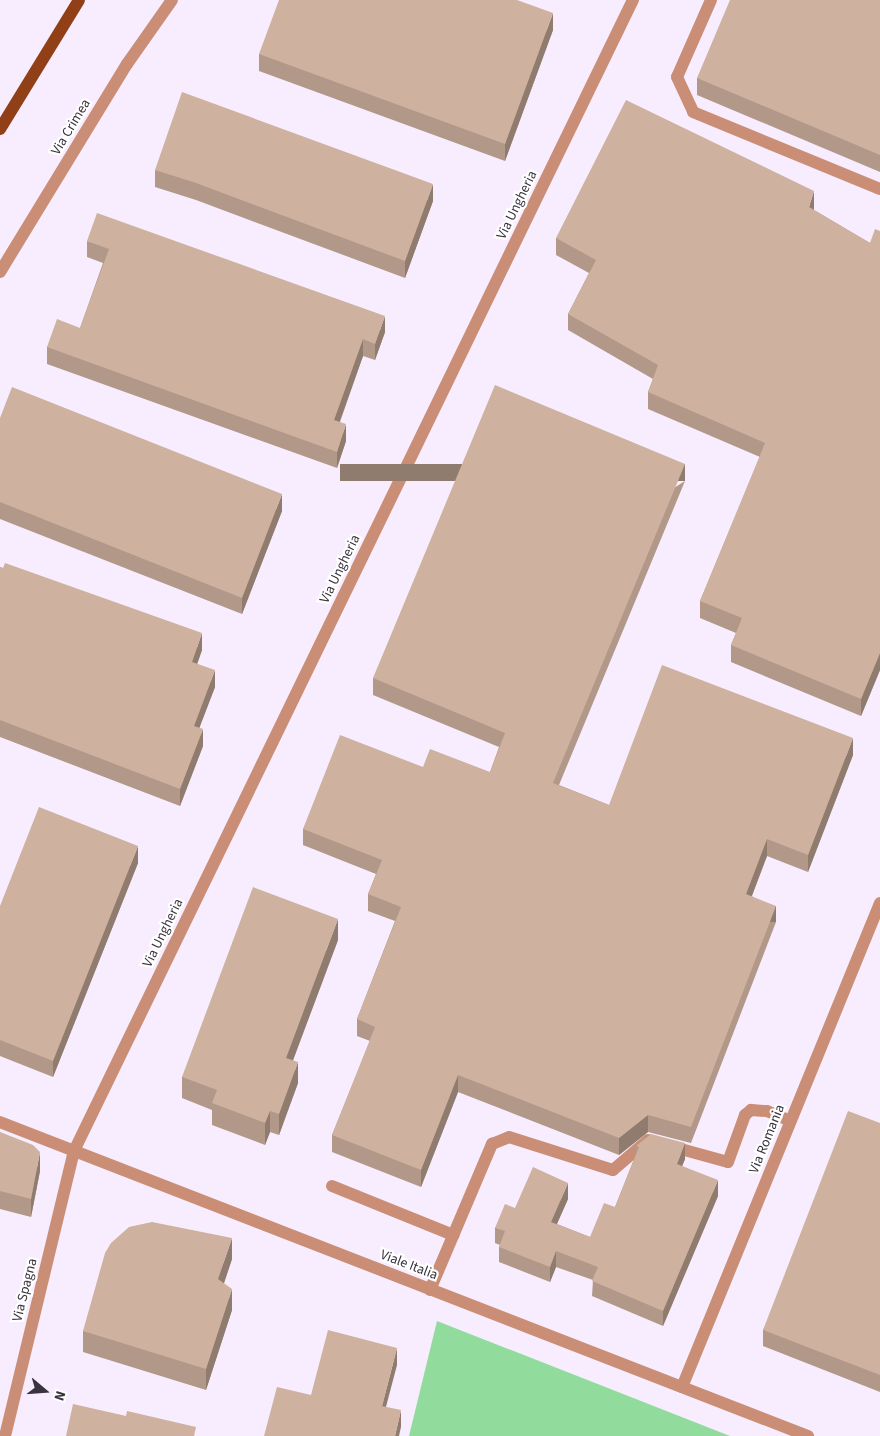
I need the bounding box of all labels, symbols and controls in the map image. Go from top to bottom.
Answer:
street label: Via Crimea [48,96,94,158]
street label: Via Ungheria [493,168,541,242]
street label: Via Ungheria [316,532,364,606]
street label: Via Ungheria [139,896,187,970]
street label: Via Romania [746,1102,788,1176]
street label: Viale Italia [378,1246,440,1284]
street label: Via Spagna [9,1257,41,1323]
north arrow [20,1366,70,1416]
text: N [48,1388,70,1403]

